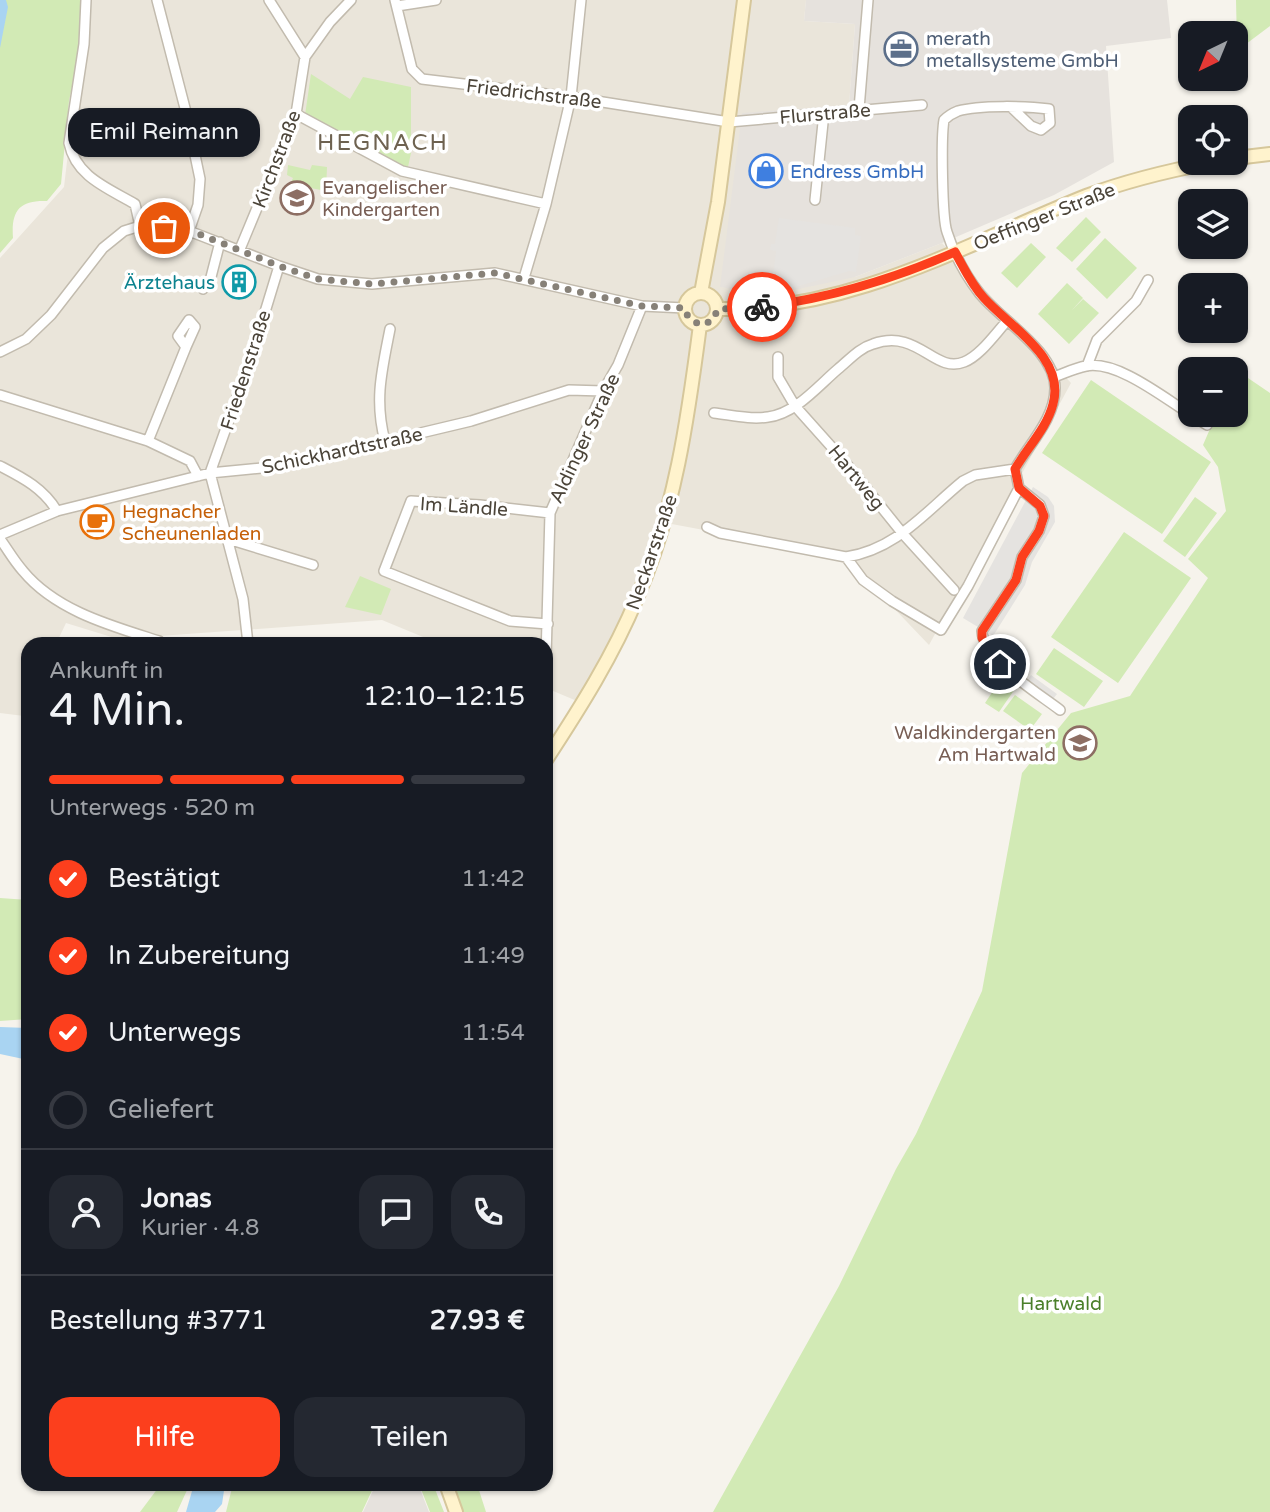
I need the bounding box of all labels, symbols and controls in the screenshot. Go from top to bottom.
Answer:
north arrow [1178,21,1248,91]
map controls [1178,21,1248,427]
place label: merath metallsysteme GmbH [926,28,1119,72]
office icon: merath metallsysteme GmbH [882,30,920,68]
street label: Friedrichstraße [465,75,603,113]
street label: Flurstraße [779,99,872,129]
button: locate [1178,105,1248,175]
street label: Kirchstraße [248,107,306,211]
callout: Emil Reimann [68,109,260,158]
text: Emil Reimann [89,118,239,146]
district label: HEGNACH [317,129,449,157]
shop icon: Endress GmbH [747,152,785,190]
place label: Endress GmbH [790,161,924,183]
place label: Evangelischer Kindergarten [322,177,448,221]
street label: Oeffinger Straße [970,178,1118,255]
school or university icon: Evangelischer Kindergarten [278,179,316,217]
button: layers [1178,189,1248,259]
pin [134,198,194,258]
icon: bag [145,209,183,247]
building icon: Ärztehaus [220,263,258,301]
place label: Ärztehaus [123,272,215,294]
courier [727,272,797,342]
button: + [1178,273,1248,343]
icon: bike [743,288,781,326]
street label: Friedenstraße [216,308,276,433]
button: − [1178,357,1248,427]
street label: Aldinger Straße [545,370,625,507]
street label: Schickhardtstraße [260,423,425,479]
street label: Hartweg [823,441,889,515]
street label: Neckarstraße [622,492,682,613]
street label: Im Ländle [419,493,509,521]
place label: Hegnacher Scheunenladen [122,501,261,545]
cafe icon: Hegnacher Scheunenladen [78,503,116,541]
pin [970,634,1030,694]
icon: home [981,645,1019,683]
text: Ankunft in [49,657,163,685]
text: 12:10–12:15 [363,681,525,712]
text: 4 Min. [49,683,185,738]
place label: Waldkindergarten Am Hartwald [894,722,1056,766]
school or university icon: Waldkindergarten Am Hartwald [1061,724,1099,762]
text: Unterwegs · 520 m [49,794,255,822]
icon: check [49,860,87,898]
text: Bestätigt [108,863,220,894]
text: 11:42 [461,865,525,893]
icon: check [49,937,87,975]
text: In Zubereitung [108,940,290,971]
text: 11:49 [461,942,525,970]
icon: check [49,1014,87,1052]
text: Unterwegs [108,1017,241,1048]
text: 11:54 [461,1019,525,1047]
text: Geliefert [108,1094,214,1125]
button: person [49,1175,123,1249]
button: chat [359,1175,433,1249]
button: phone [451,1175,525,1249]
text: Jonas [141,1183,212,1214]
text: Kurier · 4.8 [141,1214,259,1242]
park label: Hartwald [1020,1293,1102,1315]
text: Bestellung #3771 [49,1305,267,1336]
text: 27.93 € [430,1305,525,1336]
button: Hilfe [49,1397,280,1477]
button: Teilen [294,1397,525,1477]

